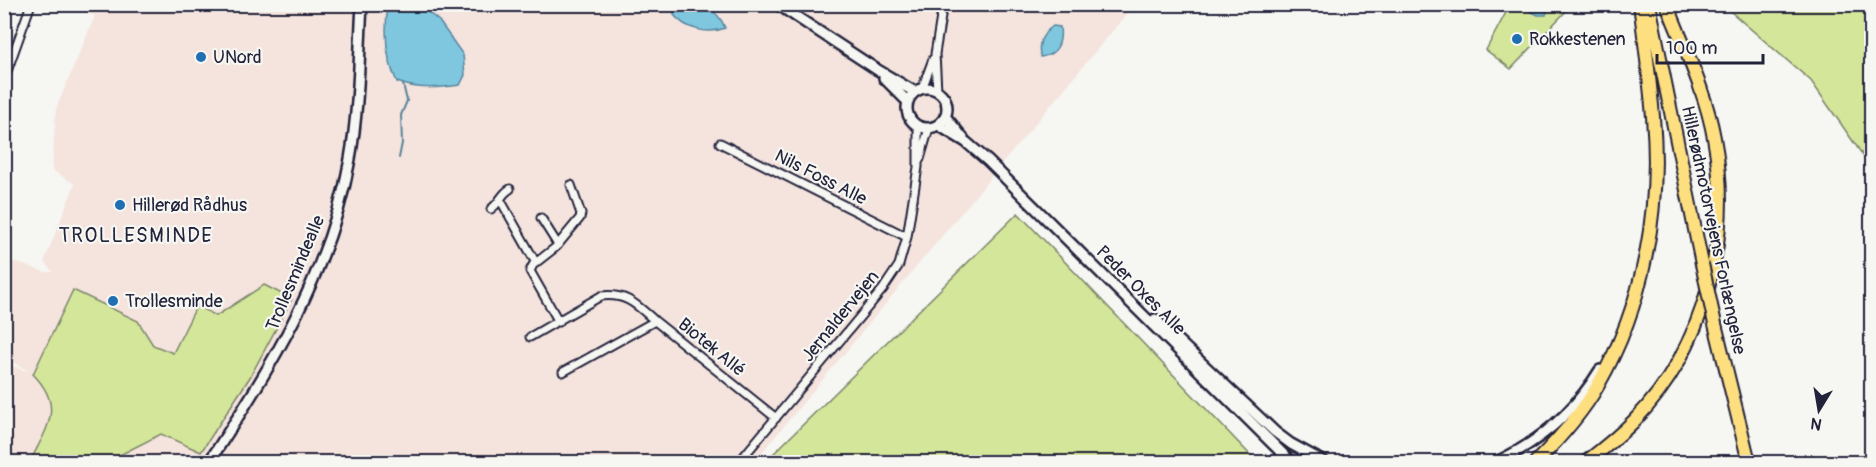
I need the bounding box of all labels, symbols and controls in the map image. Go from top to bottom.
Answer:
scale bar [1657,27,1764,65]
place label: Rokkestenen [1529,28,1626,51]
marker: Rokkestenen [1510,32,1524,46]
text: 100 m [1666,37,1718,60]
place label: UNord [213,46,262,69]
marker: UNord [194,50,208,64]
street label: Hillerødmotorvejens Forlængelse [1676,104,1751,357]
street label: Nils Foss Alle [771,144,871,211]
place label: Hillerød Rådhus [132,194,247,217]
marker: Hillerød Rådhus [113,198,127,212]
street label: Trollesmindealle [261,212,330,335]
district label: TROLLESMINDE [59,223,213,248]
street label: Peder Oxes Alle [1091,241,1190,340]
street label: Jernaldervejen [797,266,884,367]
place label: Trollesminde [125,290,223,313]
marker: Trollesminde [106,294,120,308]
street label: Biotek Allé [673,313,750,382]
north arrow [1789,380,1849,440]
text: N [1809,413,1824,435]

